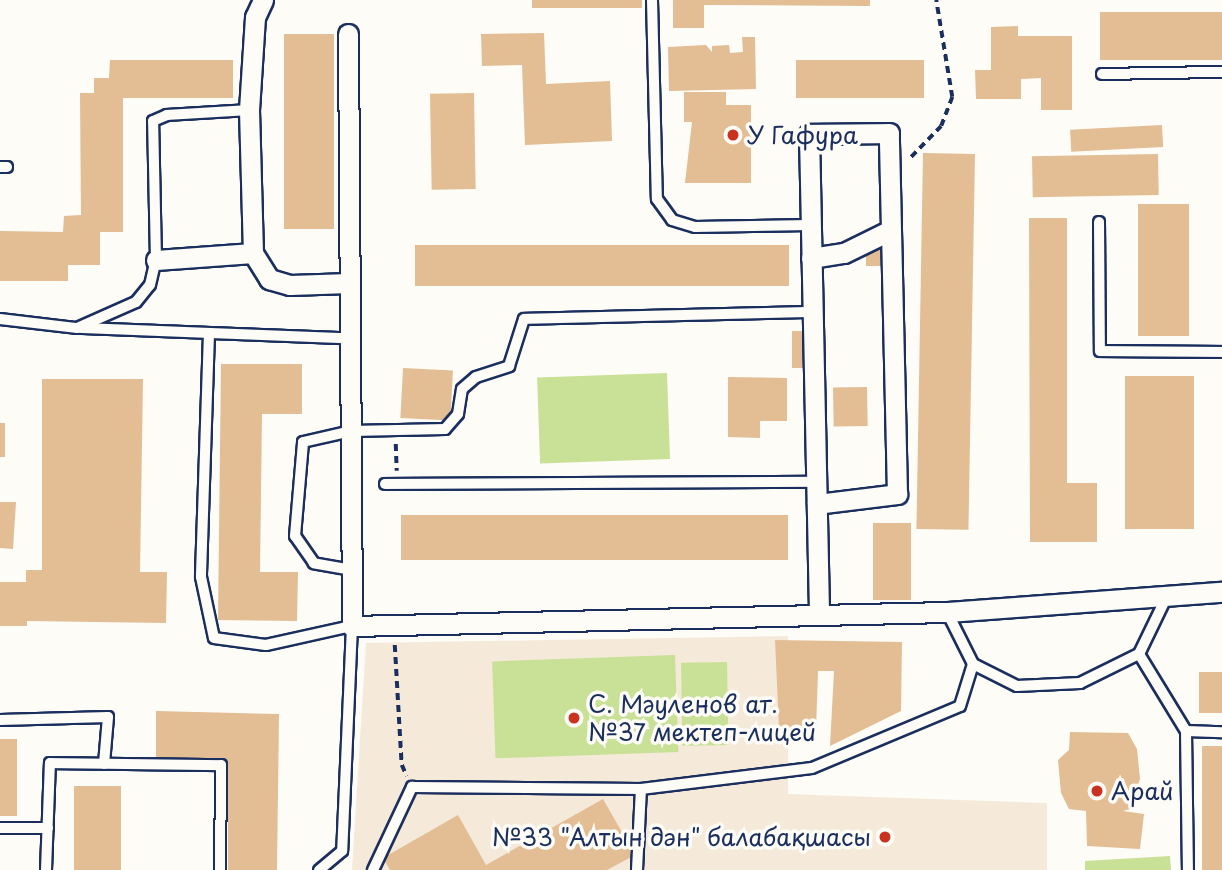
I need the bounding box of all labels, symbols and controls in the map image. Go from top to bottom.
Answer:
place label: У Гафура [747,121,859,149]
marker: У Гафура [725,127,741,143]
place label: С. Мәуленов ат. №37 мектеп-лицей [588,690,817,746]
marker: С. Мәуленов ат. №37 мектеп-лицей [566,710,582,726]
place label: Арай [1111,777,1173,805]
marker: Арай [1089,783,1105,799]
place label: №33 "Алтын дән" балабақшасы [489,823,871,851]
marker: №33 "Алтын дән" балабақшасы [877,829,893,845]

